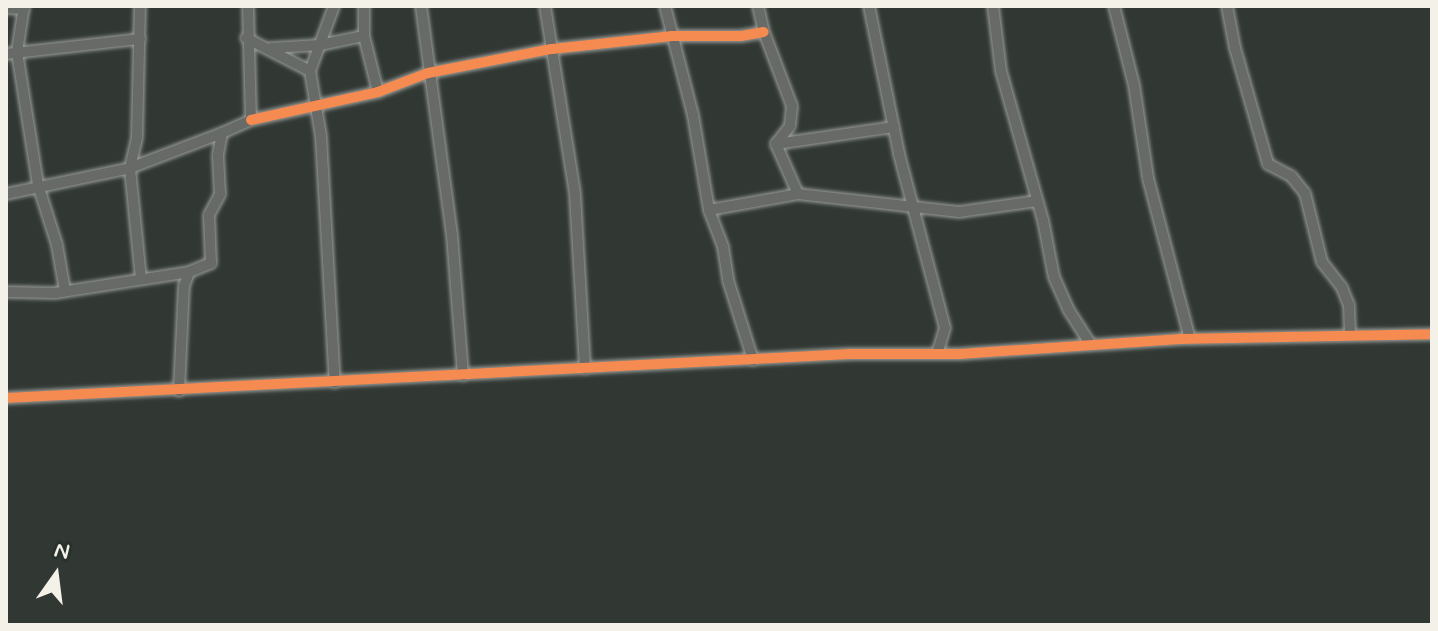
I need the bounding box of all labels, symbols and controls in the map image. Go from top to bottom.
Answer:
north arrow [16,535,96,615]
text: N [51,536,72,567]

